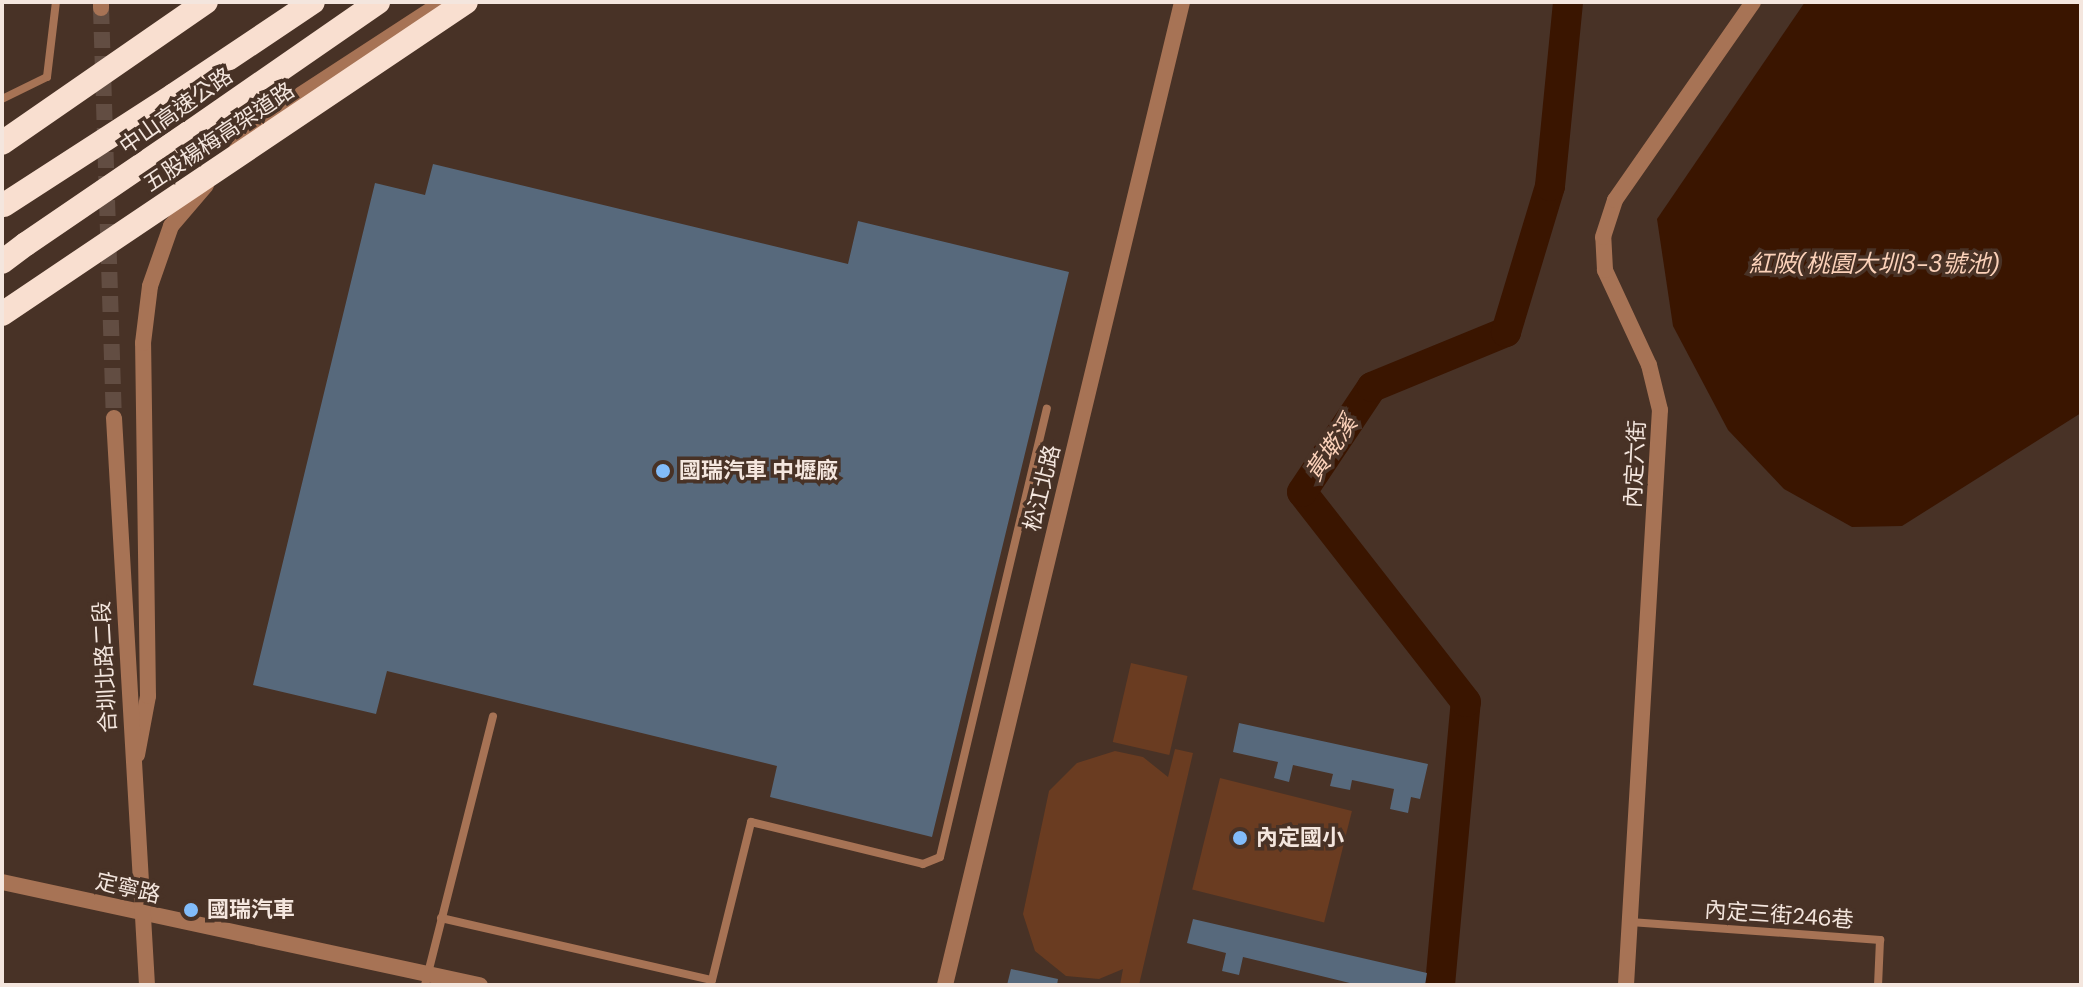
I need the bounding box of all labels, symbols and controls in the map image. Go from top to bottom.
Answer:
street label: 中山高速公路 [114,62,238,160]
street label: 五股楊梅高架道路 [139,77,299,197]
water label: 紅陂(桃園大圳3-3號池) [1749,250,1999,278]
water label: 黃墘溪 [1299,410,1363,486]
street label: 內定六街 [1620,419,1650,509]
street label: 松江北路 [1019,442,1065,534]
place label: 國瑞汽車 中壢廠 [679,458,838,484]
marker: 國瑞汽車 中壢廠 [654,462,672,480]
street label: 合圳北路二段 [88,600,122,734]
place label: 內定國小 [1256,825,1344,851]
marker: 內定國小 [1231,829,1249,847]
street label: 定寧路 [93,868,163,908]
place label: 國瑞汽車 [207,897,295,923]
street label: 內定三街246巷 [1704,897,1854,933]
marker: 國瑞汽車 [182,901,200,919]

